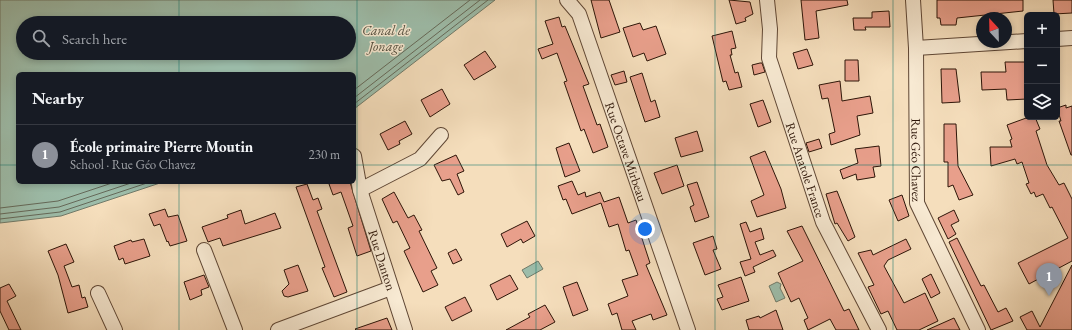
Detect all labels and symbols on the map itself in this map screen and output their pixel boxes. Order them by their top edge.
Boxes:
north arrow [976,12,1012,48]
water label: Canal de Jonage [362,21,410,55]
street label: Rue Octave Mirbeau [601,100,651,204]
street label: Rue Géo Chavez [907,118,925,202]
street label: Rue Anatole France [782,120,829,220]
your location [635,219,655,239]
street label: Rue Danton [364,227,400,293]
pin: 1 [1036,263,1062,296]

